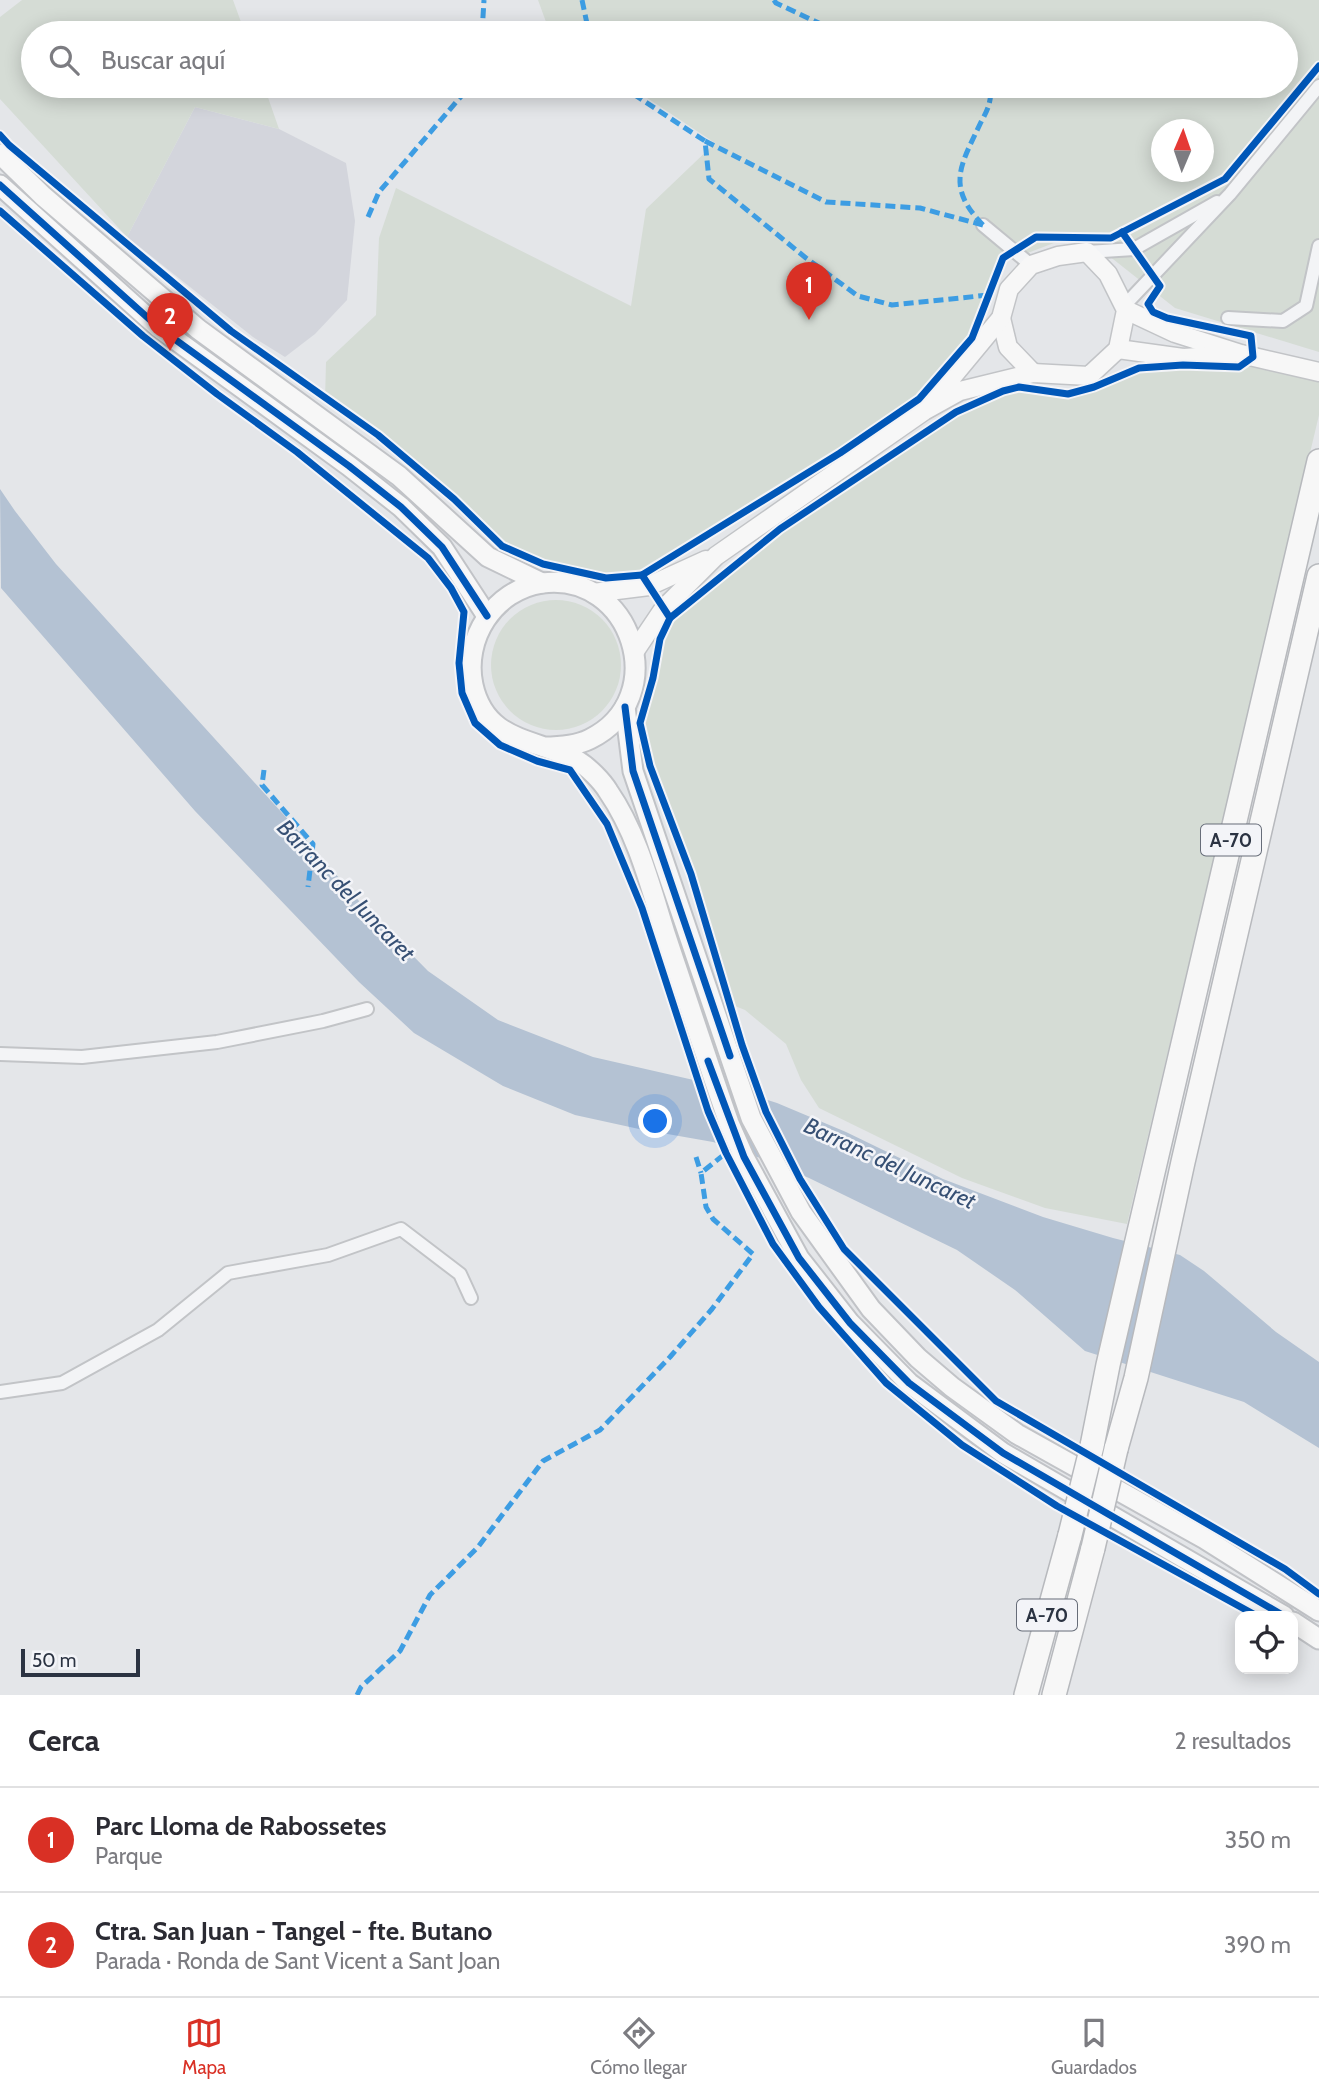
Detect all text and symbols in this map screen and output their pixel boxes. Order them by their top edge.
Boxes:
search box [21,21,1298,98]
icon: search [45,41,83,79]
text: Buscar aquí [101,44,225,76]
north arrow [1151,119,1214,182]
pin: 1 [786,262,832,320]
pin: 2 [147,293,193,351]
water label: Barranc del Juncaret [271,813,421,967]
road number: A-70 [1201,824,1261,856]
your location [638,1104,672,1138]
water label: Barranc del Juncaret [800,1111,981,1215]
road number: A-70 [1017,1600,1077,1630]
map controls [1235,1611,1298,1674]
button: locate [1235,1611,1298,1674]
scale bar [21,1646,140,1678]
text: 50 m [32,1649,76,1672]
text: Cerca [28,1722,100,1759]
text: 2 resultados [1174,1727,1291,1755]
text: Parc Lloma de Rabossetes [95,1810,387,1842]
text: 1 [47,1826,55,1854]
text: 350 m [1225,1826,1291,1854]
text: Parque [95,1842,162,1870]
text: Ctra. San Juan - Tangel - fte. Butano [95,1915,492,1947]
text: 2 [45,1931,57,1959]
text: 390 m [1224,1931,1291,1959]
text: Parada · Ronda de Sant Vicent a Sant Joan [95,1947,500,1975]
tab: Mapa [182,2014,226,2079]
tab: Cómo llegar [590,2014,687,2079]
tab: Guardados [1051,2014,1137,2079]

